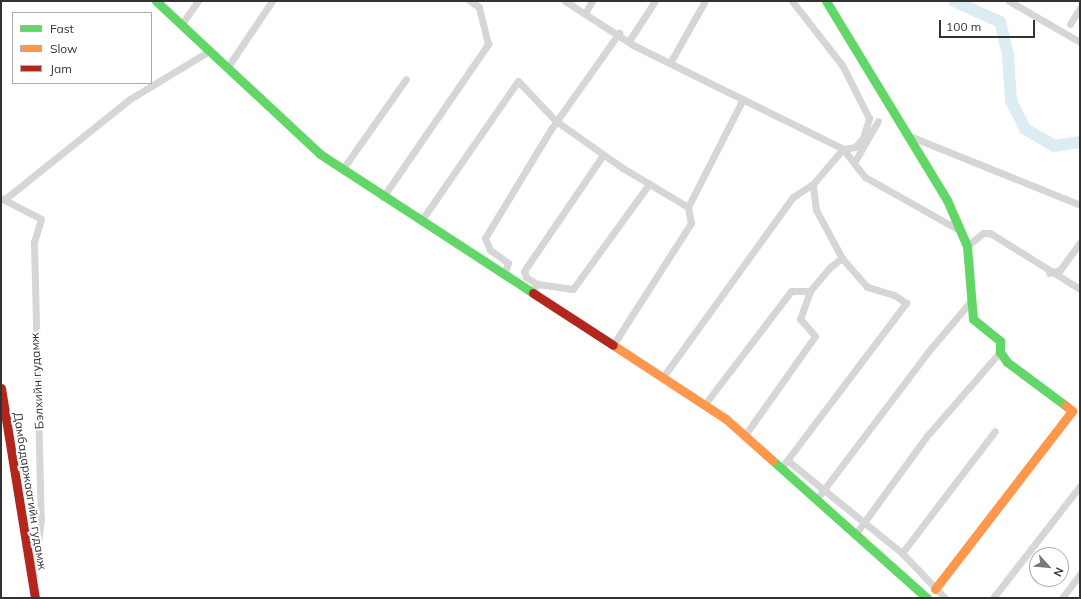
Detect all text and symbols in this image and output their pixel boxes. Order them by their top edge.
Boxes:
legend [12,12,152,84]
scale bar [941,12,1037,38]
text: 100 m [946,19,981,34]
text: Fast [50,21,74,36]
text: Slow [50,41,78,56]
text: Jam [50,61,72,76]
street label: Бэлхийн гудамж [27,332,47,430]
street label: Дамбадаржаагийн гудамж [10,411,50,571]
north arrow [1029,547,1069,587]
text: N [1051,565,1067,579]

